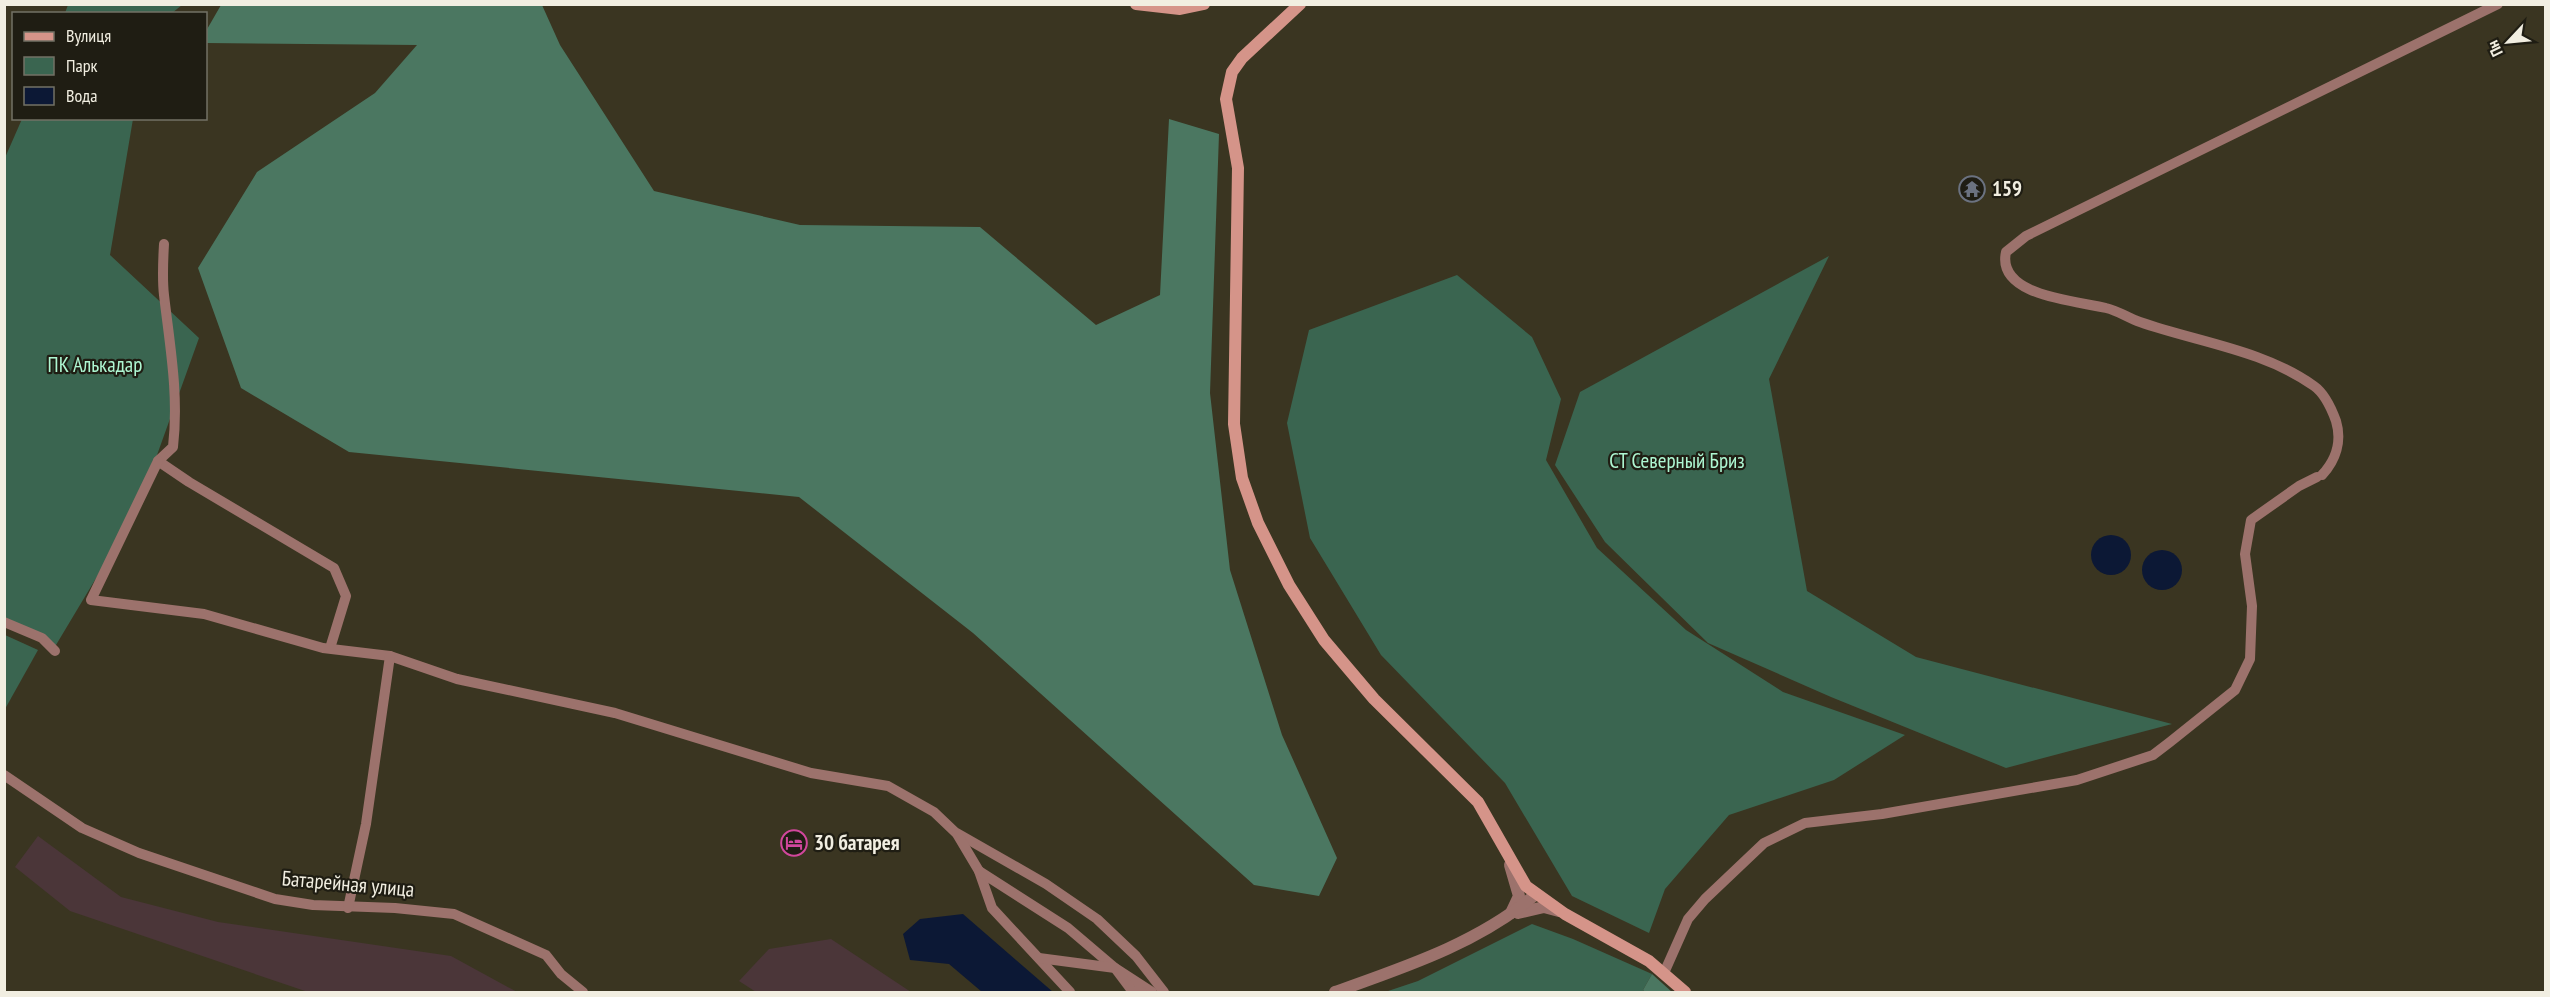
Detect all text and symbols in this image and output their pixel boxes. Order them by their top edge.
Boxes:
legend [12,12,207,120]
north arrow [2478,12,2538,72]
text: Вулиця [66,24,111,47]
text: Пн [2482,37,2507,60]
text: Парк [66,54,97,77]
text: Вода [66,84,97,107]
temple icon: 159 [1957,174,1987,204]
place label: 159 [1992,175,2022,202]
park label: ПК Алькадар [48,351,142,378]
park label: СТ Северный Бриз [1609,447,1745,474]
hotel icon: 30 батарея [779,828,809,858]
place label: 30 батарея [814,829,900,856]
street label: Батарейная улица [281,864,415,903]

